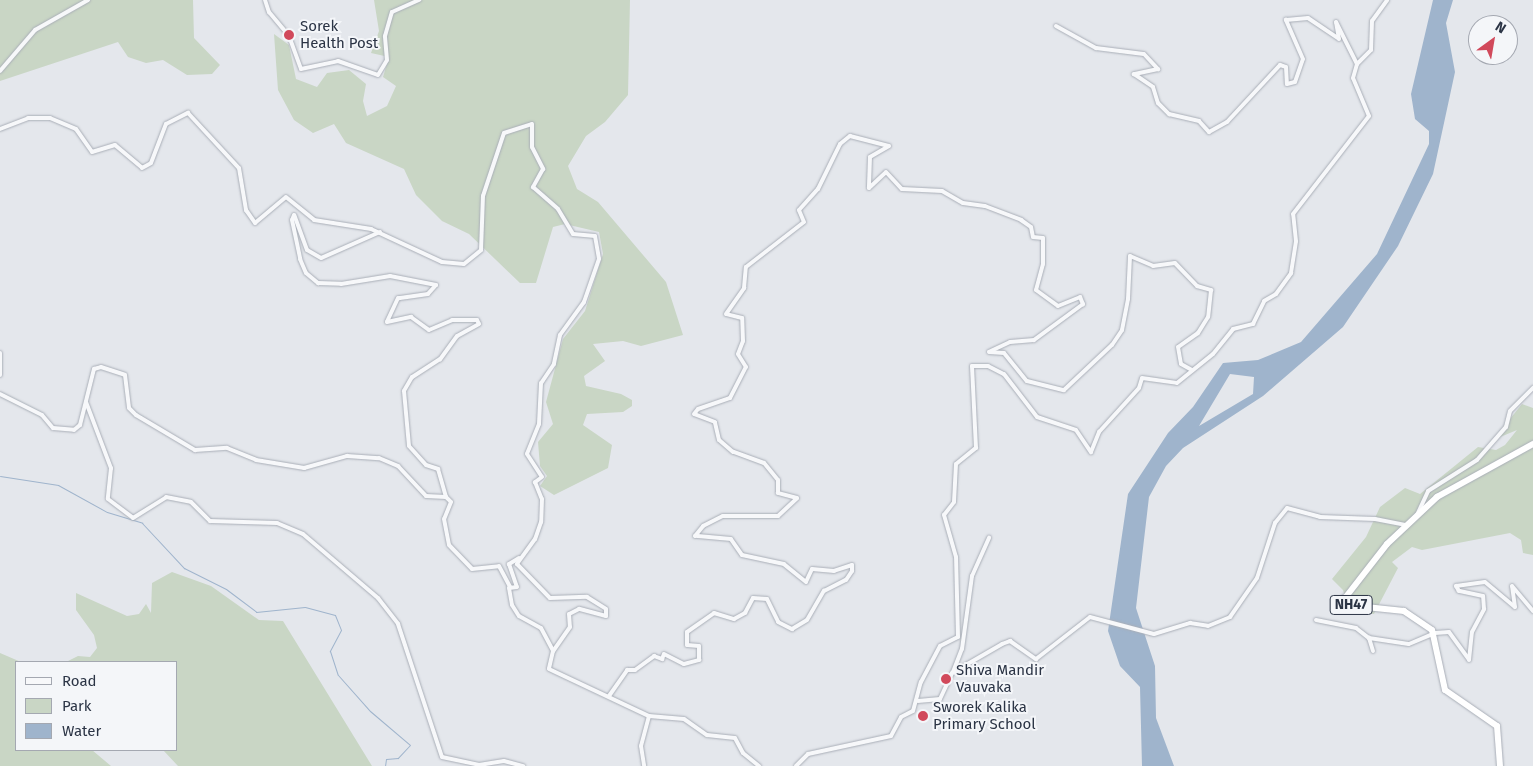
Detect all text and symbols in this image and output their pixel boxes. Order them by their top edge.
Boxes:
north arrow [1468,15,1518,65]
place label: Sorek Health Post [300,17,378,52]
text: N [1492,18,1509,37]
marker: Sorek Health Post [282,28,296,42]
road number: NH47 [1328,594,1374,616]
legend [15,661,178,751]
place label: Shiva Mandir Vauvaka [956,661,1044,696]
text: Road [62,672,97,690]
marker: Shiva Mandir Vauvaka [940,673,952,685]
text: Park [62,697,92,715]
place label: Sworek Kalika Primary School [933,698,1036,733]
marker: Sworek Kalika Primary School [917,710,929,722]
text: Water [62,722,101,740]

